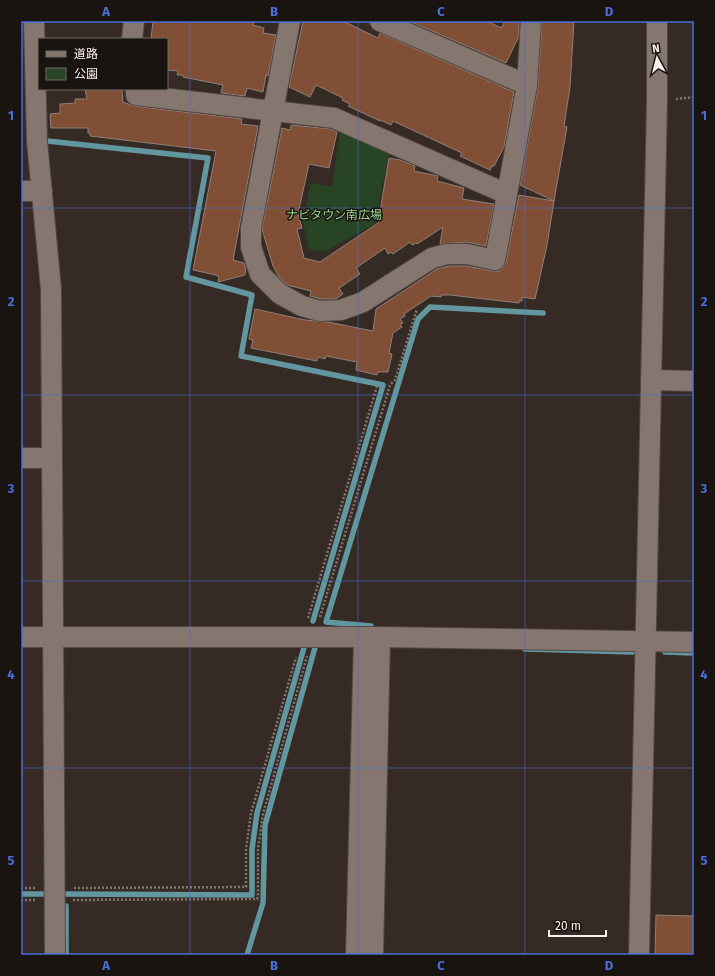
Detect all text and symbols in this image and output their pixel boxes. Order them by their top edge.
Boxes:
text: A [101,4,110,19]
text: B [270,4,278,19]
text: C [437,4,445,19]
text: D [605,4,614,19]
legend [38,38,168,90]
north arrow [637,38,677,78]
text: N [651,42,660,55]
text: 道路 [74,47,98,61]
text: 公園 [74,67,98,81]
text: 1 [8,108,14,123]
text: 1 [701,108,707,123]
park label: ナビタウン南広場 [286,208,382,222]
text: 2 [8,294,15,309]
text: 2 [701,294,708,309]
text: 3 [7,481,15,496]
text: 3 [700,481,708,496]
text: 4 [7,667,15,682]
text: 4 [700,667,708,682]
text: 5 [8,853,15,868]
text: 5 [701,853,708,868]
scale bar [549,912,606,938]
text: 20 m [555,919,581,933]
text: A [101,958,110,973]
text: B [270,958,278,973]
text: C [437,958,445,973]
text: D [605,958,614,973]

